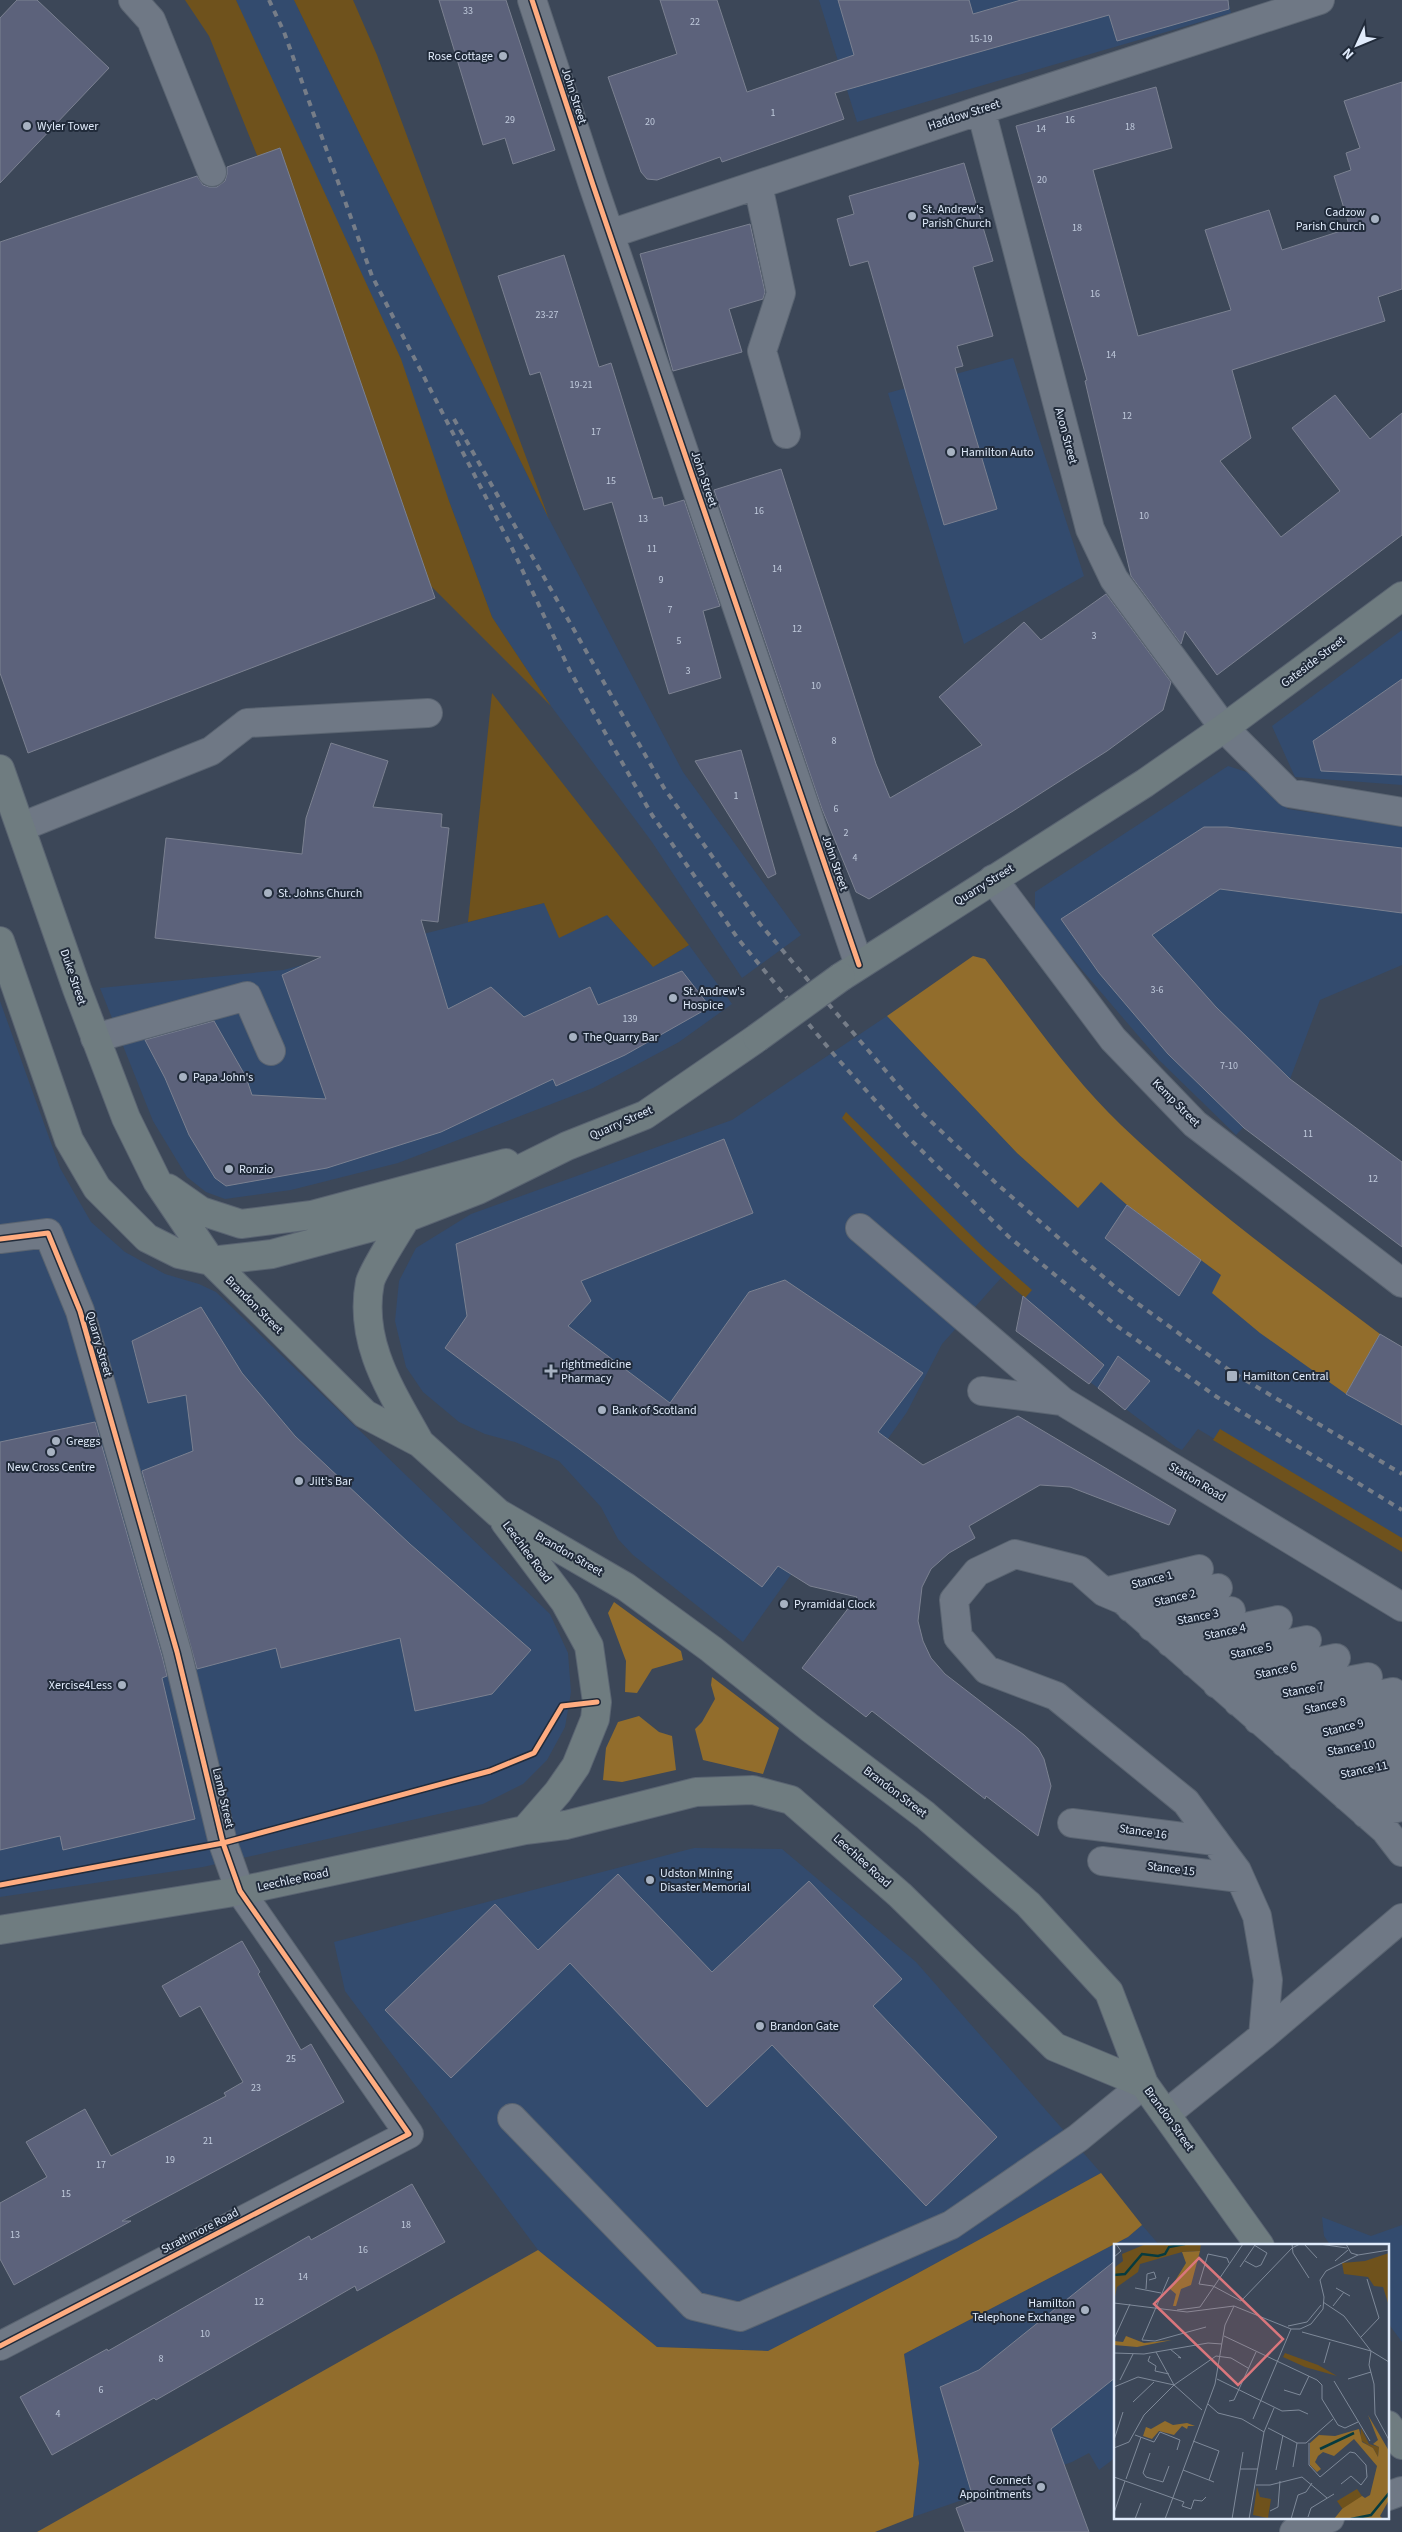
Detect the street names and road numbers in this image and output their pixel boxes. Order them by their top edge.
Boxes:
street label: John Street [557,66,591,126]
street label: Haddow Street [926,95,1002,135]
street label: Avon Street [1050,406,1082,466]
street label: John Street [687,449,721,509]
street label: Gateside Street [1277,632,1349,692]
street label: John Street [818,833,852,893]
street label: Quarry Street [951,860,1017,910]
street label: Duke Street [56,947,90,1007]
street label: Kemp Street [1148,1075,1204,1131]
street label: Quarry Street [587,1102,655,1144]
street label: Brandon Street [221,1272,287,1338]
street label: Quarry Street [82,1309,116,1379]
street label: Station Road [1165,1458,1229,1506]
street label: Leechlee Road [498,1518,556,1586]
street label: Brandon Street [532,1528,606,1580]
street label: Stance 1 [1130,1567,1174,1593]
street label: Stance 2 [1153,1585,1197,1611]
street label: Stance 3 [1176,1605,1220,1629]
street label: Stance 4 [1203,1619,1247,1645]
street label: Stance 5 [1229,1638,1273,1664]
street label: Stance 6 [1254,1658,1298,1684]
street label: Stance 7 [1281,1678,1325,1702]
street label: Stance 8 [1303,1693,1347,1719]
street label: Stance 9 [1321,1715,1365,1741]
street label: Stance 10 [1326,1735,1376,1761]
street label: Stance 11 [1339,1757,1389,1783]
street label: Brandon Street [860,1762,930,1822]
street label: Lamb Street [208,1766,238,1830]
street label: Stance 16 [1118,1820,1168,1844]
street label: Leechlee Road [829,1830,895,1892]
street label: Stance 15 [1146,1858,1196,1880]
street label: Leechlee Road [256,1864,330,1896]
street label: Brandon Street [1140,2083,1198,2155]
street label: Strathmore Road [158,2204,242,2258]

